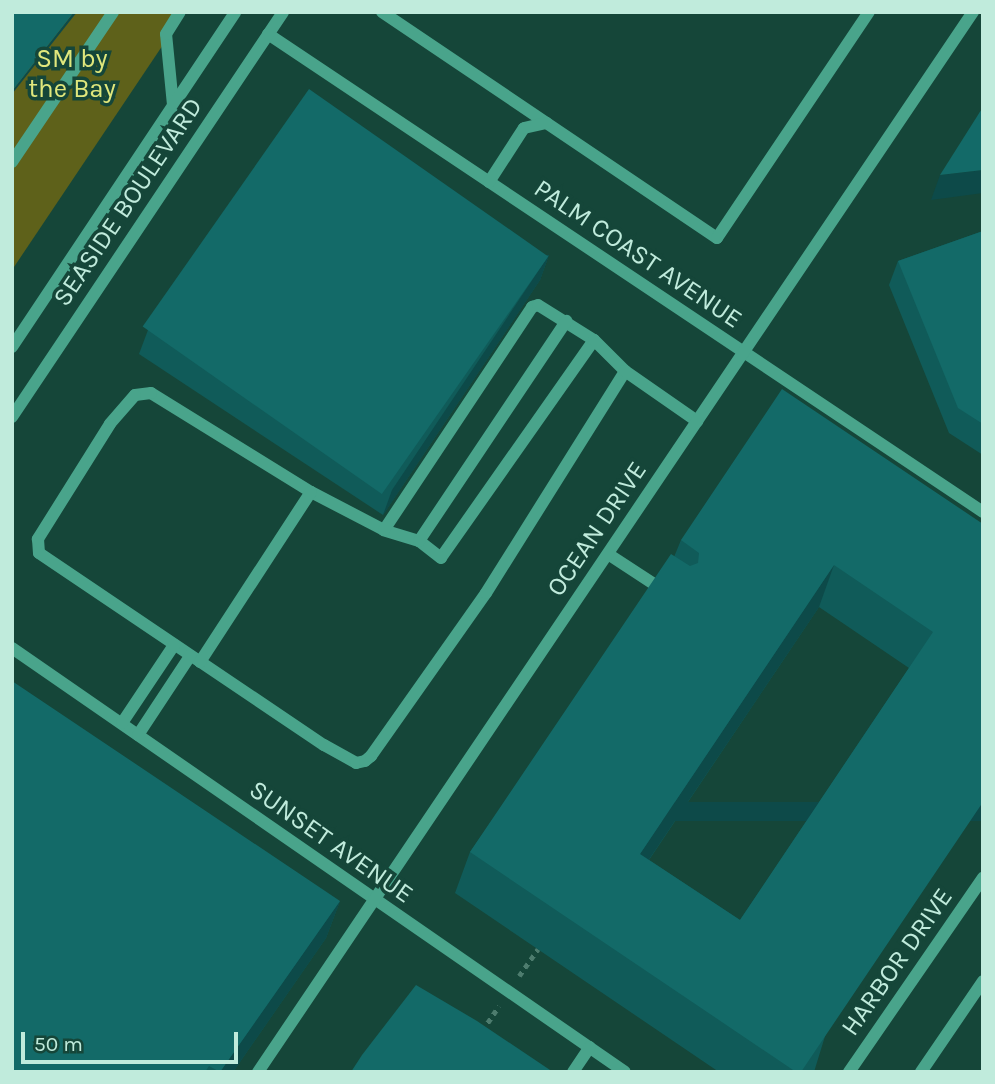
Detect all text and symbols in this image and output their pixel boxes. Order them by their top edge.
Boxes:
park label: SM by the Bay [28,43,116,104]
street label: SEASIDE BOULEVARD [47,92,209,312]
street label: PALM COAST AVENUE [528,173,748,335]
street label: OCEAN DRIVE [540,456,654,602]
street label: SUNSET AVENUE [243,774,419,910]
street label: HARBOR DRIVE [835,882,959,1042]
scale bar [24,1018,242,1062]
text: 50 m [34,1032,83,1056]

